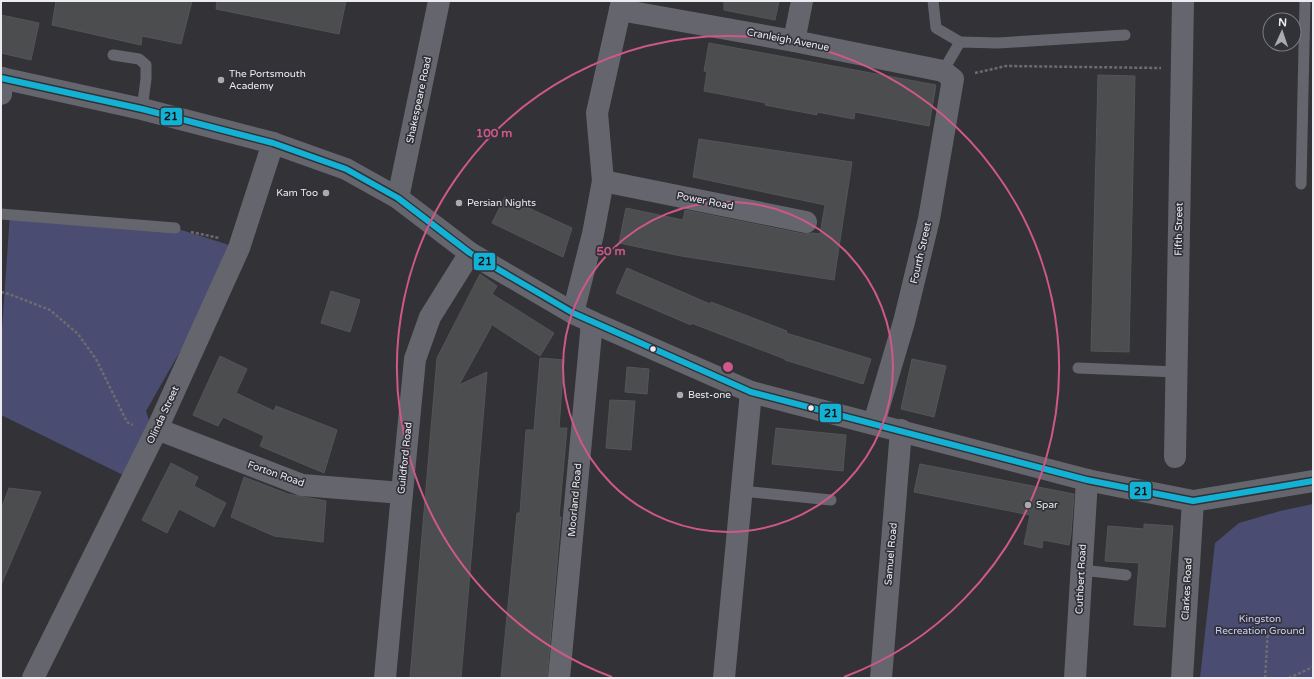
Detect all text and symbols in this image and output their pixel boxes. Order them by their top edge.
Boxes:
north arrow [1262,12,1302,52]
text: N [1278,16,1287,29]
street label: Cranleigh Avenue [746,26,831,54]
street label: Shakespeare Road [404,56,434,144]
place label: The Portsmouth Academy [229,68,306,92]
marker: The Portsmouth Academy [216,75,226,85]
line badge: 21 [160,107,183,126]
text: 21 [164,110,178,123]
text: 100 m [476,126,512,140]
place label: Kam Too [276,187,318,199]
marker: Kam Too [321,188,331,198]
street label: Power Road [676,190,734,212]
place label: Persian Nights [467,197,536,209]
marker: Persian Nights [454,198,464,208]
street label: Fifth Street [1173,202,1185,256]
street label: Fourth Street [908,221,934,285]
text: 50 m [596,244,626,258]
line badge: 21 [473,252,496,271]
text: 21 [478,255,492,268]
unlabelled marker [648,344,658,354]
centre of rings [721,360,735,374]
street label: Olinda Street [144,384,182,446]
place label: Best-one [688,389,731,401]
marker: Best-one [675,390,685,400]
unlabelled marker [806,403,816,413]
line badge: 21 [819,403,842,423]
text: 21 [824,407,838,420]
street label: Guildford Road [395,421,415,495]
street label: Forton Road [246,459,306,489]
street label: Moorland Road [566,463,584,537]
line badge: 21 [1129,481,1152,500]
text: 21 [1134,485,1148,498]
place label: Spar [1036,499,1058,511]
marker: Spar [1023,500,1033,510]
street label: Samuel Road [882,522,900,586]
street label: Cuthbert Road [1073,544,1089,614]
street label: Clarkes Road [1179,558,1195,620]
park label: Kingston Recreation Ground [1215,613,1305,637]

